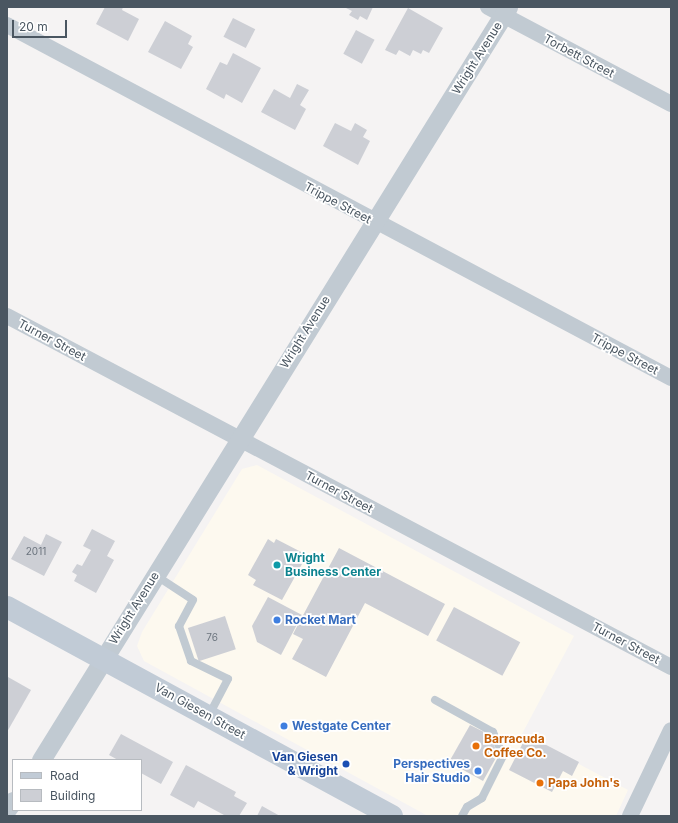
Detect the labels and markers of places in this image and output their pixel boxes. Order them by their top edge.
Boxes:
place label: Wright Business Center [285,551,381,579]
marker: Wright Business Center [272,560,282,570]
place label: Rocket Mart [285,613,356,627]
marker: Rocket Mart [272,615,282,625]
place label: Westgate Center [292,719,391,733]
marker: Westgate Center [279,721,289,731]
place label: Barracuda Coffee Co. [484,732,546,760]
marker: Barracuda Coffee Co. [471,741,481,751]
place label: Van Giesen & Wright [272,750,338,778]
place label: Perspectives Hair Studio [393,757,470,785]
marker: Van Giesen & Wright [341,759,351,769]
marker: Perspectives Hair Studio [473,766,483,776]
place label: Papa John's [548,776,620,790]
marker: Papa John's [535,778,545,788]

